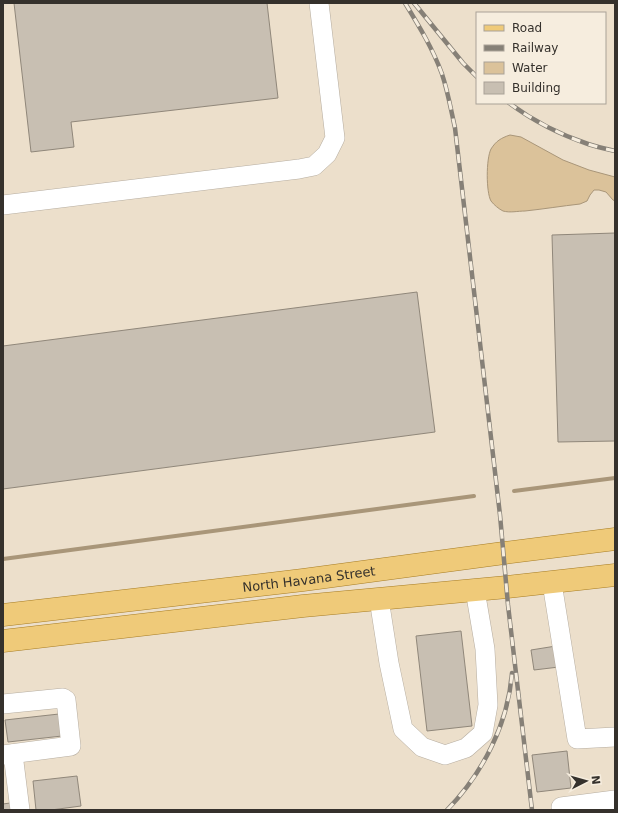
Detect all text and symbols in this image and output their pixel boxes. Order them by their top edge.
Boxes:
legend [476,12,606,104]
text: Road [512,21,542,35]
text: Railway [512,41,558,55]
text: Water [512,61,548,75]
text: Building [512,81,561,95]
street label: North Havana Street [242,563,376,595]
north arrow [566,761,606,801]
text: N [589,775,602,785]

